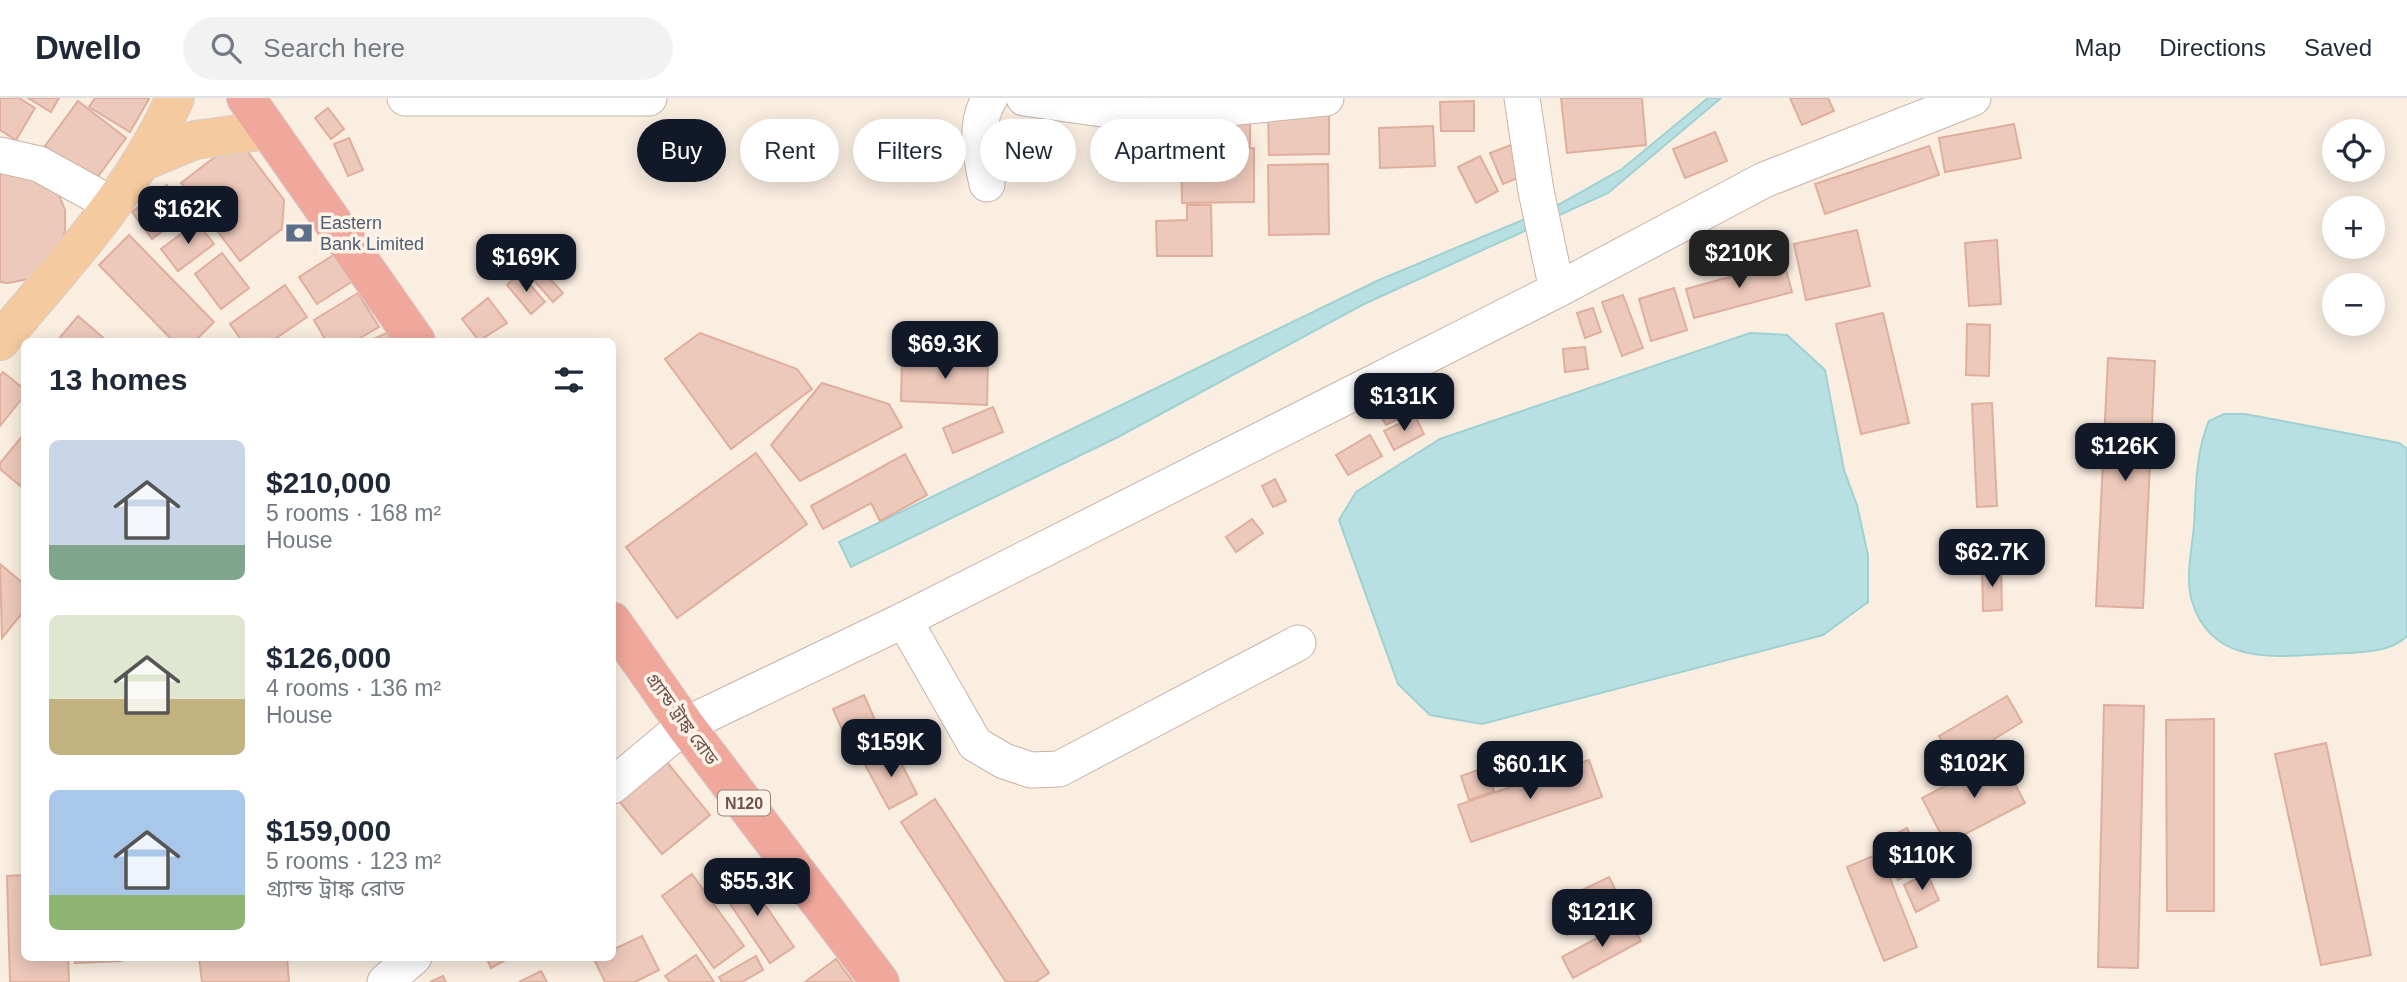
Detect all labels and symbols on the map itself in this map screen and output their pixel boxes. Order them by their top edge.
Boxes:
pin: $162K [139,186,237,246]
place label: Eastern Bank Limited [320,213,424,254]
bank icon: Eastern Bank Limited [284,218,314,248]
pin: $210K [1690,230,1788,290]
pin: $169K [477,234,575,294]
pin: $69.3K [888,322,1002,381]
pin: $131K [1355,374,1453,433]
pin: $126K [2076,424,2174,483]
pin: $62.7K [1935,530,2049,589]
street label: গ্র্যান্ড ট্রাঙ্ক রোড [642,669,722,769]
pin: $159K [842,720,940,779]
pin: $102K [1925,740,2023,800]
pin: $60.1K [1473,742,1587,801]
road number: N120 [718,790,770,816]
pin: $110K [1873,832,1971,892]
pin: $55.3K [700,858,814,918]
pin: $121K [1553,890,1651,949]

